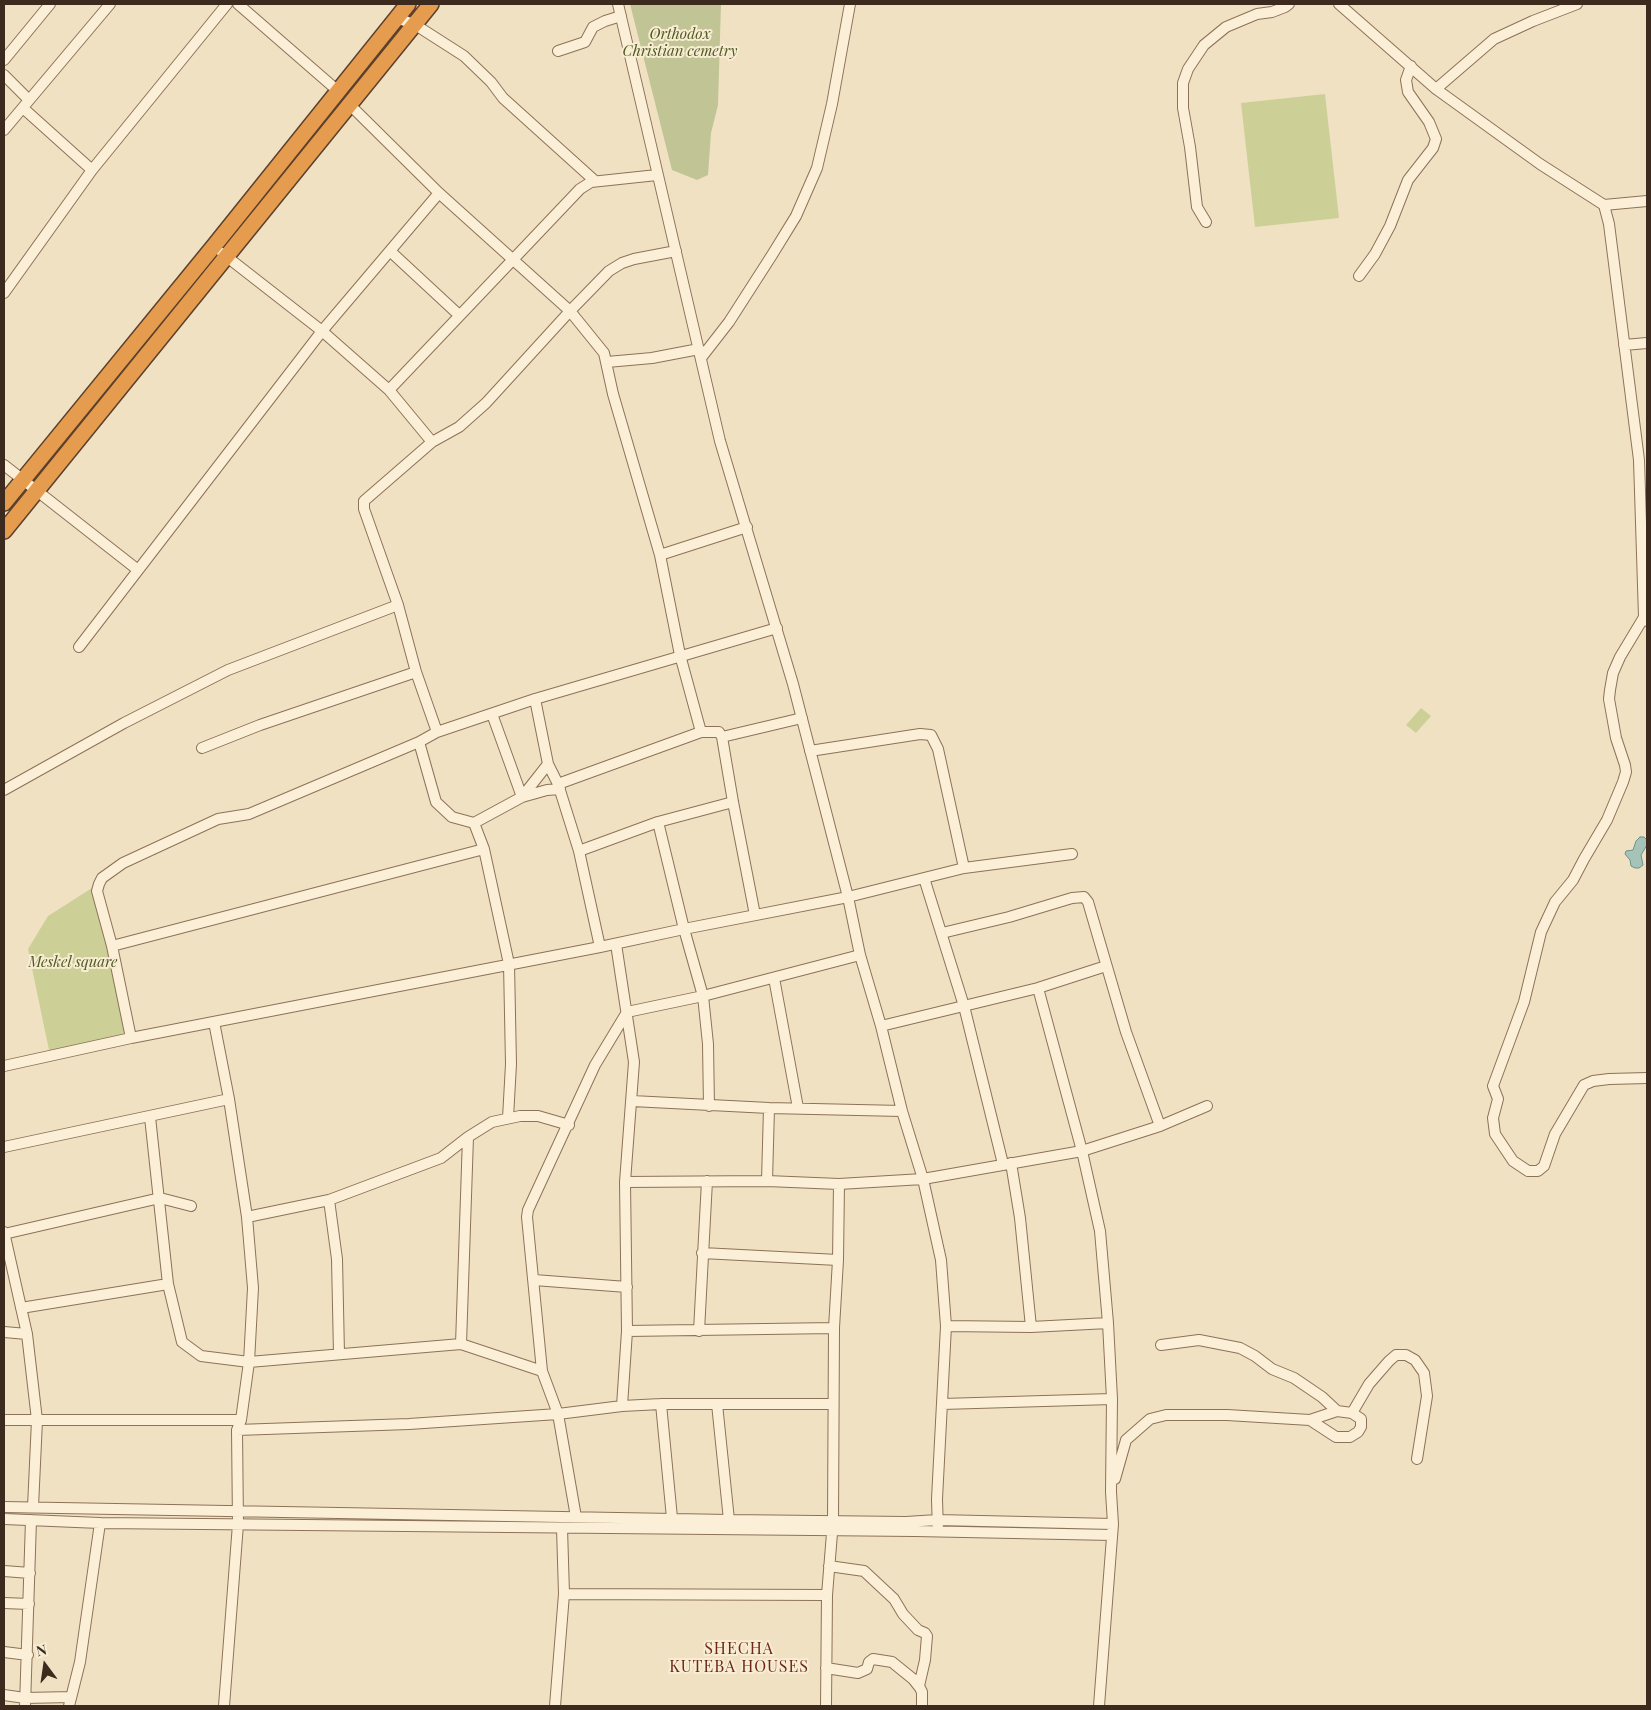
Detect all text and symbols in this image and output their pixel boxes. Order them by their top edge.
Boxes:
park label: Orthodox Christian cemetry [623,25,737,60]
park label: Meskel square [28,953,118,971]
district label: SHECHA KUTEBA HOUSES [668,1639,810,1677]
north arrow [20,1640,70,1690]
text: N [34,1640,48,1660]

